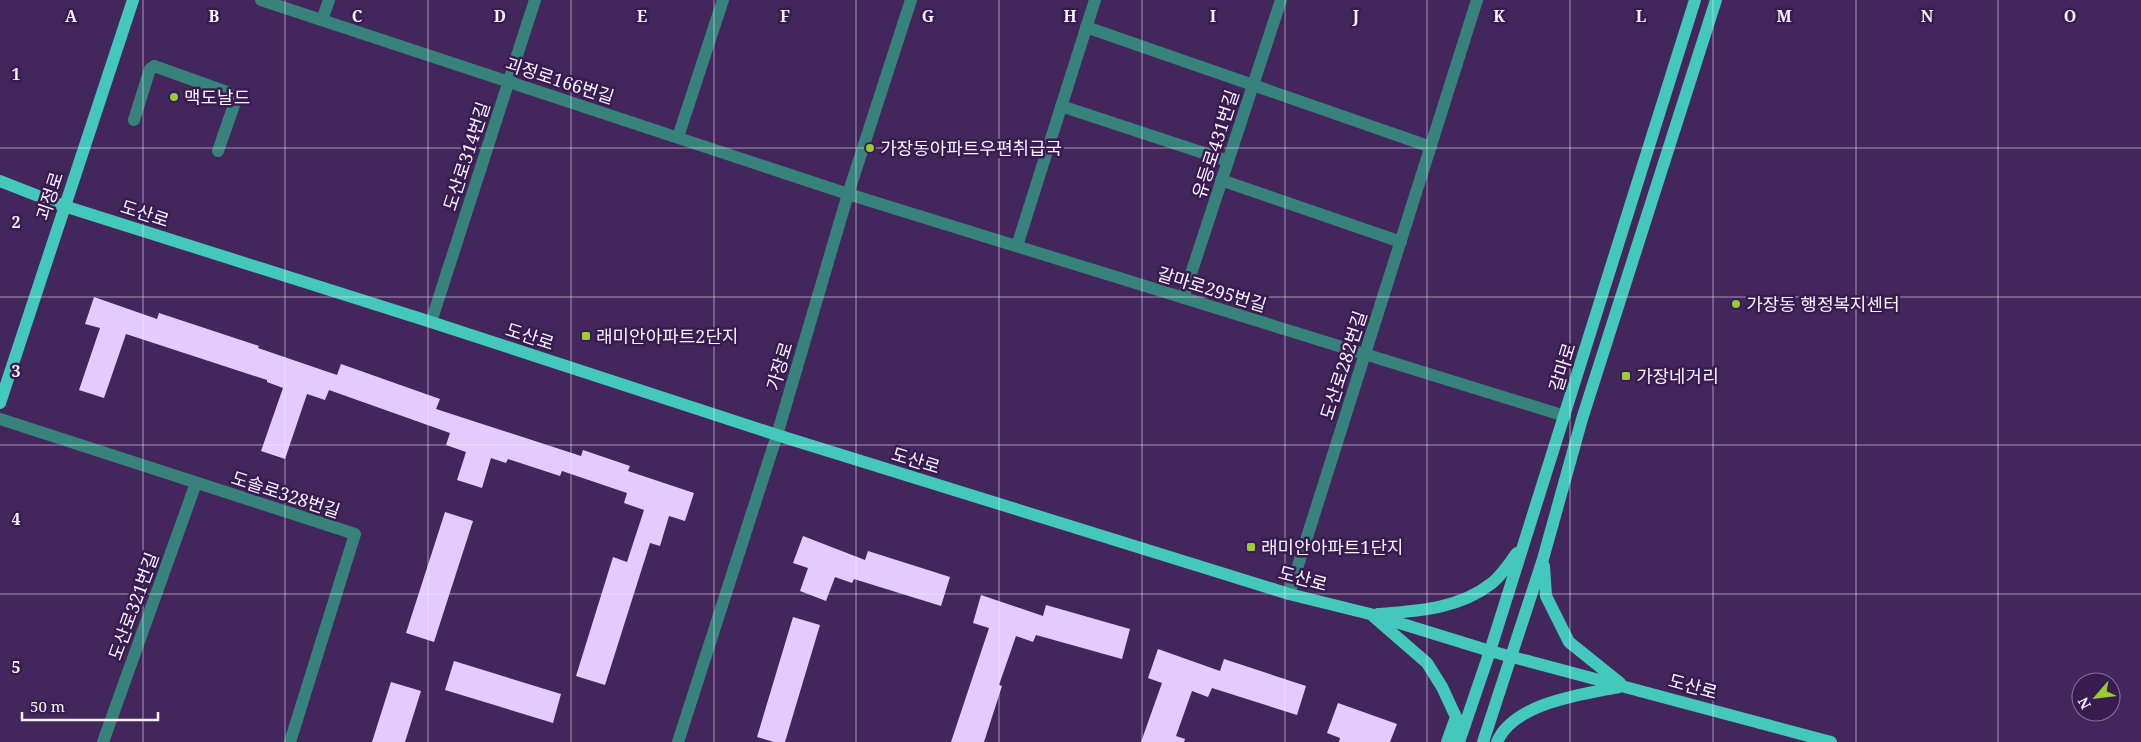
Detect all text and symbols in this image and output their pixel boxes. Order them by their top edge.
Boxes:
text: A [65,5,78,27]
text: B [209,5,220,27]
text: C [352,5,363,27]
text: D [494,5,506,27]
text: E [637,5,647,27]
text: F [780,5,790,27]
text: G [922,5,934,27]
text: H [1063,5,1077,27]
text: I [1210,5,1216,27]
text: J [1352,5,1360,27]
text: K [1493,5,1505,27]
text: L [1636,5,1646,27]
text: M [1776,5,1792,27]
text: N [1921,5,1934,27]
text: O [2064,5,2076,27]
street label: 괴정로166번길 [503,51,617,109]
text: 1 [11,63,21,85]
place label: 맥도날드 [184,85,250,109]
street label: 유등로431번길 [1186,87,1244,201]
marker: 맥도날드 [168,91,180,103]
street label: 도산로314번길 [437,99,495,213]
place label: 가장동아파트우편취급국 [880,136,1062,160]
marker: 가장동아파트우편취급국 [864,142,876,154]
street label: 괴정로 [30,169,68,223]
street label: 도산로 [118,194,172,232]
text: 2 [11,211,21,233]
street label: 갈마로295번길 [1154,261,1270,317]
place label: 가장동 행정복지센터 [1746,292,1900,316]
marker: 가장동 행정복지센터 [1730,298,1742,310]
street label: 도산로282번길 [1314,308,1372,422]
street label: 도산로 [503,317,557,355]
place label: 래미안아파트2단지 [596,324,739,348]
marker: 래미안아파트2단지 [580,330,592,342]
street label: 가장로 [760,339,798,393]
street label: 갈마로 [1543,340,1581,394]
text: 3 [11,360,21,382]
place label: 가장네거리 [1636,364,1719,388]
marker: 가장네거리 [1620,370,1632,382]
street label: 도산로 [889,441,943,479]
street label: 도솔로328번길 [229,465,343,523]
text: 4 [11,508,21,530]
place label: 래미안아파트1단지 [1261,535,1404,559]
marker: 래미안아파트1단지 [1245,541,1257,553]
street label: 도산로321번길 [102,549,164,663]
street label: 도산로 [1276,560,1330,596]
text: 5 [11,656,21,678]
street label: 도산로 [1666,668,1720,704]
north arrow [2071,672,2121,722]
scale bar [22,690,159,722]
text: N [2073,694,2095,713]
text: 50 m [30,696,65,716]

